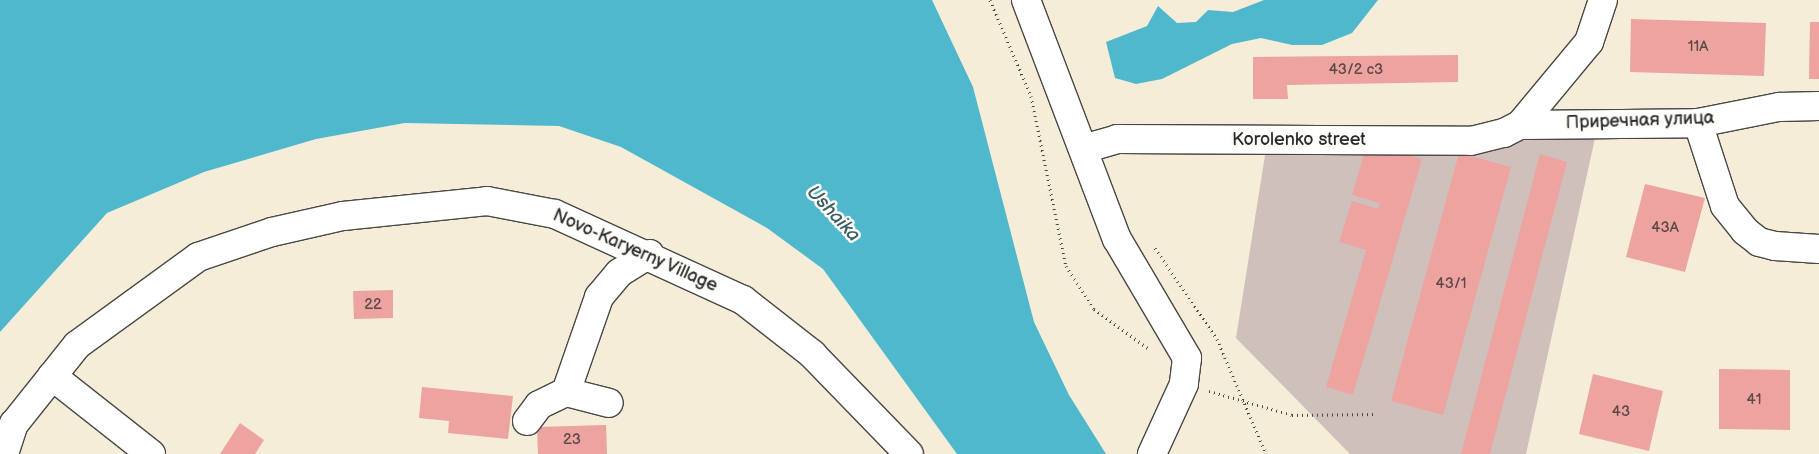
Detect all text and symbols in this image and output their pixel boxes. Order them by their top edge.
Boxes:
house number: 11А [1688,38,1708,56]
house number: 43/2 с3 [1329,61,1383,79]
street label: Приречная улица [1565,108,1715,134]
street label: Korolenko street [1232,129,1366,151]
water label: Ushaika [801,181,865,247]
street label: Novo-Karyerny Village [548,205,722,297]
house number: 43А [1651,219,1679,237]
house number: 43/1 [1436,275,1466,293]
house number: 22 [364,296,382,314]
house number: 41 [1747,391,1761,409]
house number: 43 [1612,403,1630,421]
house number: 23 [563,431,581,449]

